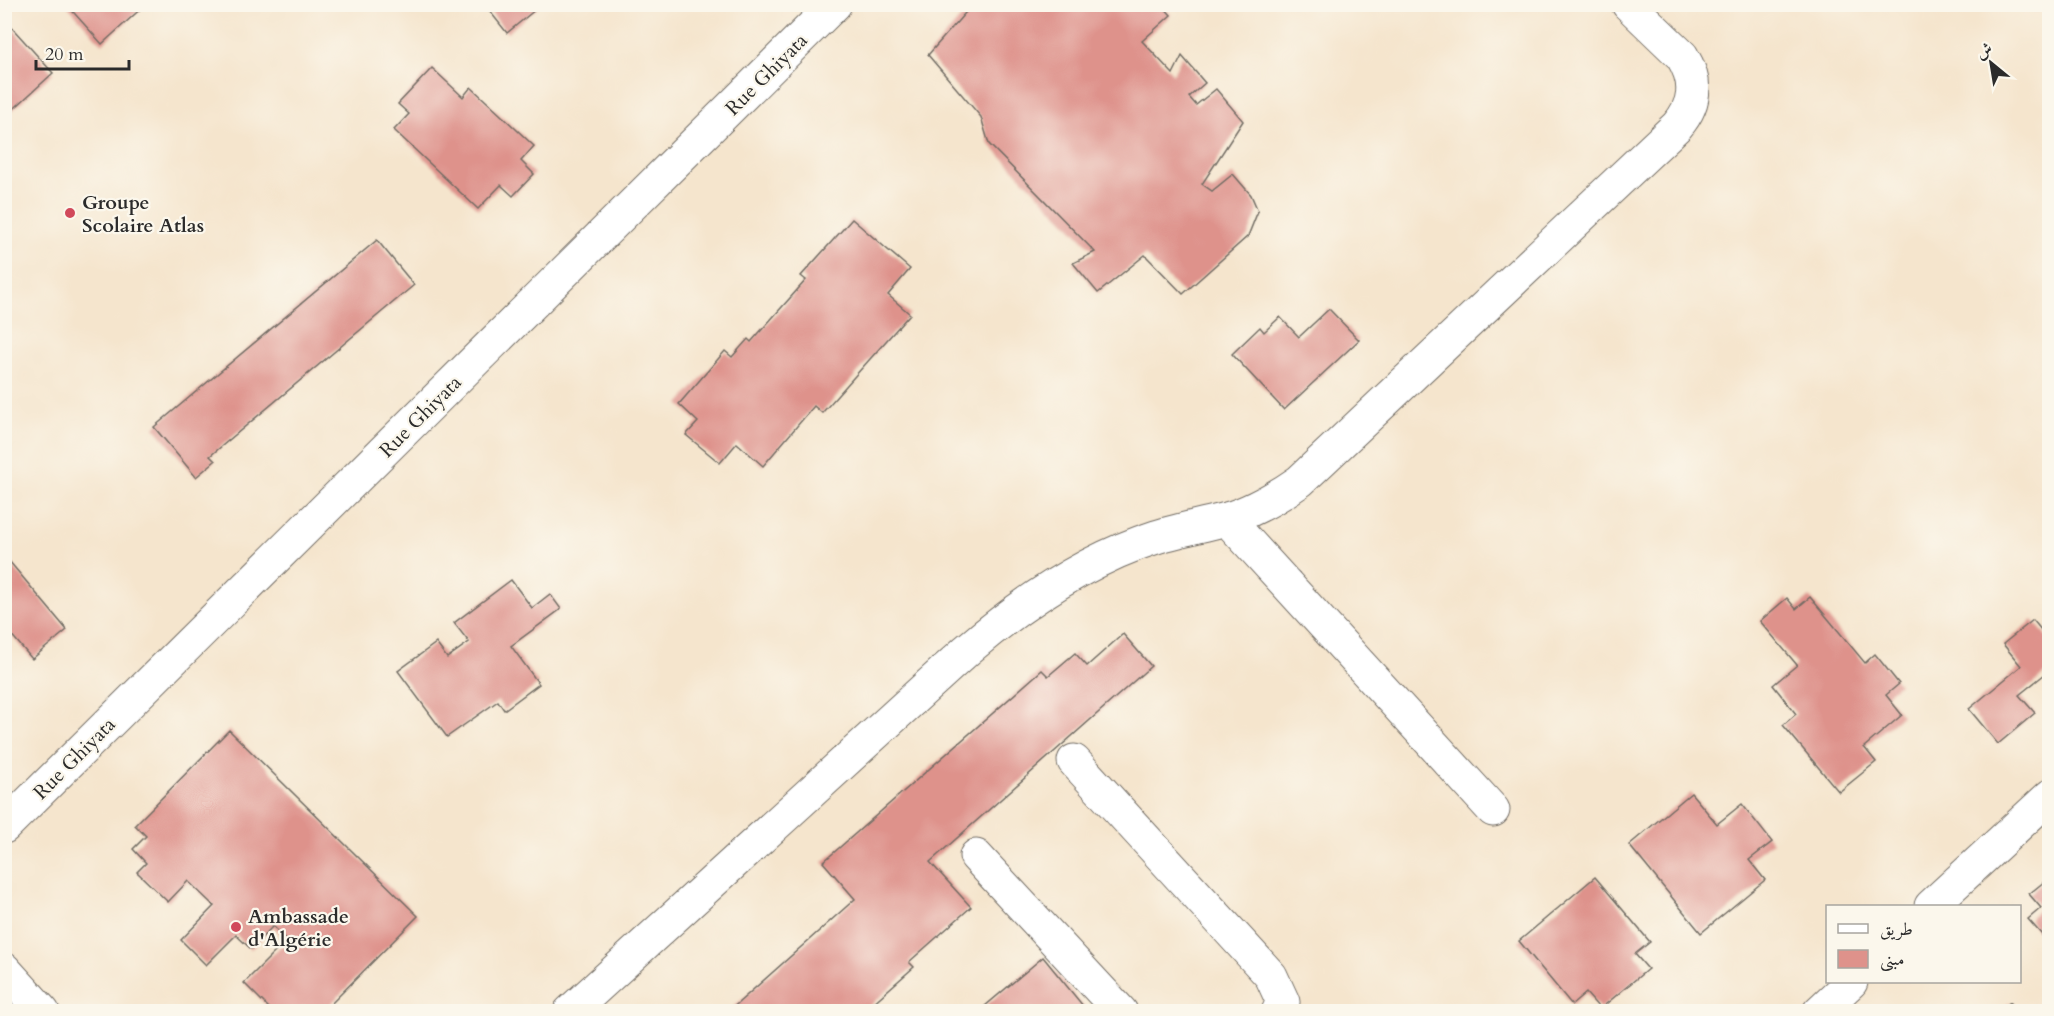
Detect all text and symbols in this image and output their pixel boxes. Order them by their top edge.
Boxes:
street label: Rue Ghiyata [719,27,814,121]
scale bar [36,33,129,71]
north arrow [1961,33,2021,93]
text: ش [1972,37,1996,64]
text: 20 m [45,42,84,67]
place label: Groupe Scolaire Atlas [82,189,204,239]
marker: Groupe Scolaire Atlas [63,206,77,220]
street label: Rue Ghiyata [373,369,468,463]
street label: Rue Ghiyata [27,711,122,805]
place label: Ambassade d'Algérie [248,903,349,953]
legend [1826,905,2021,983]
text: طريق [1880,917,1913,942]
marker: Ambassade d'Algérie [229,920,243,934]
text: مبنى [1880,947,1905,972]

